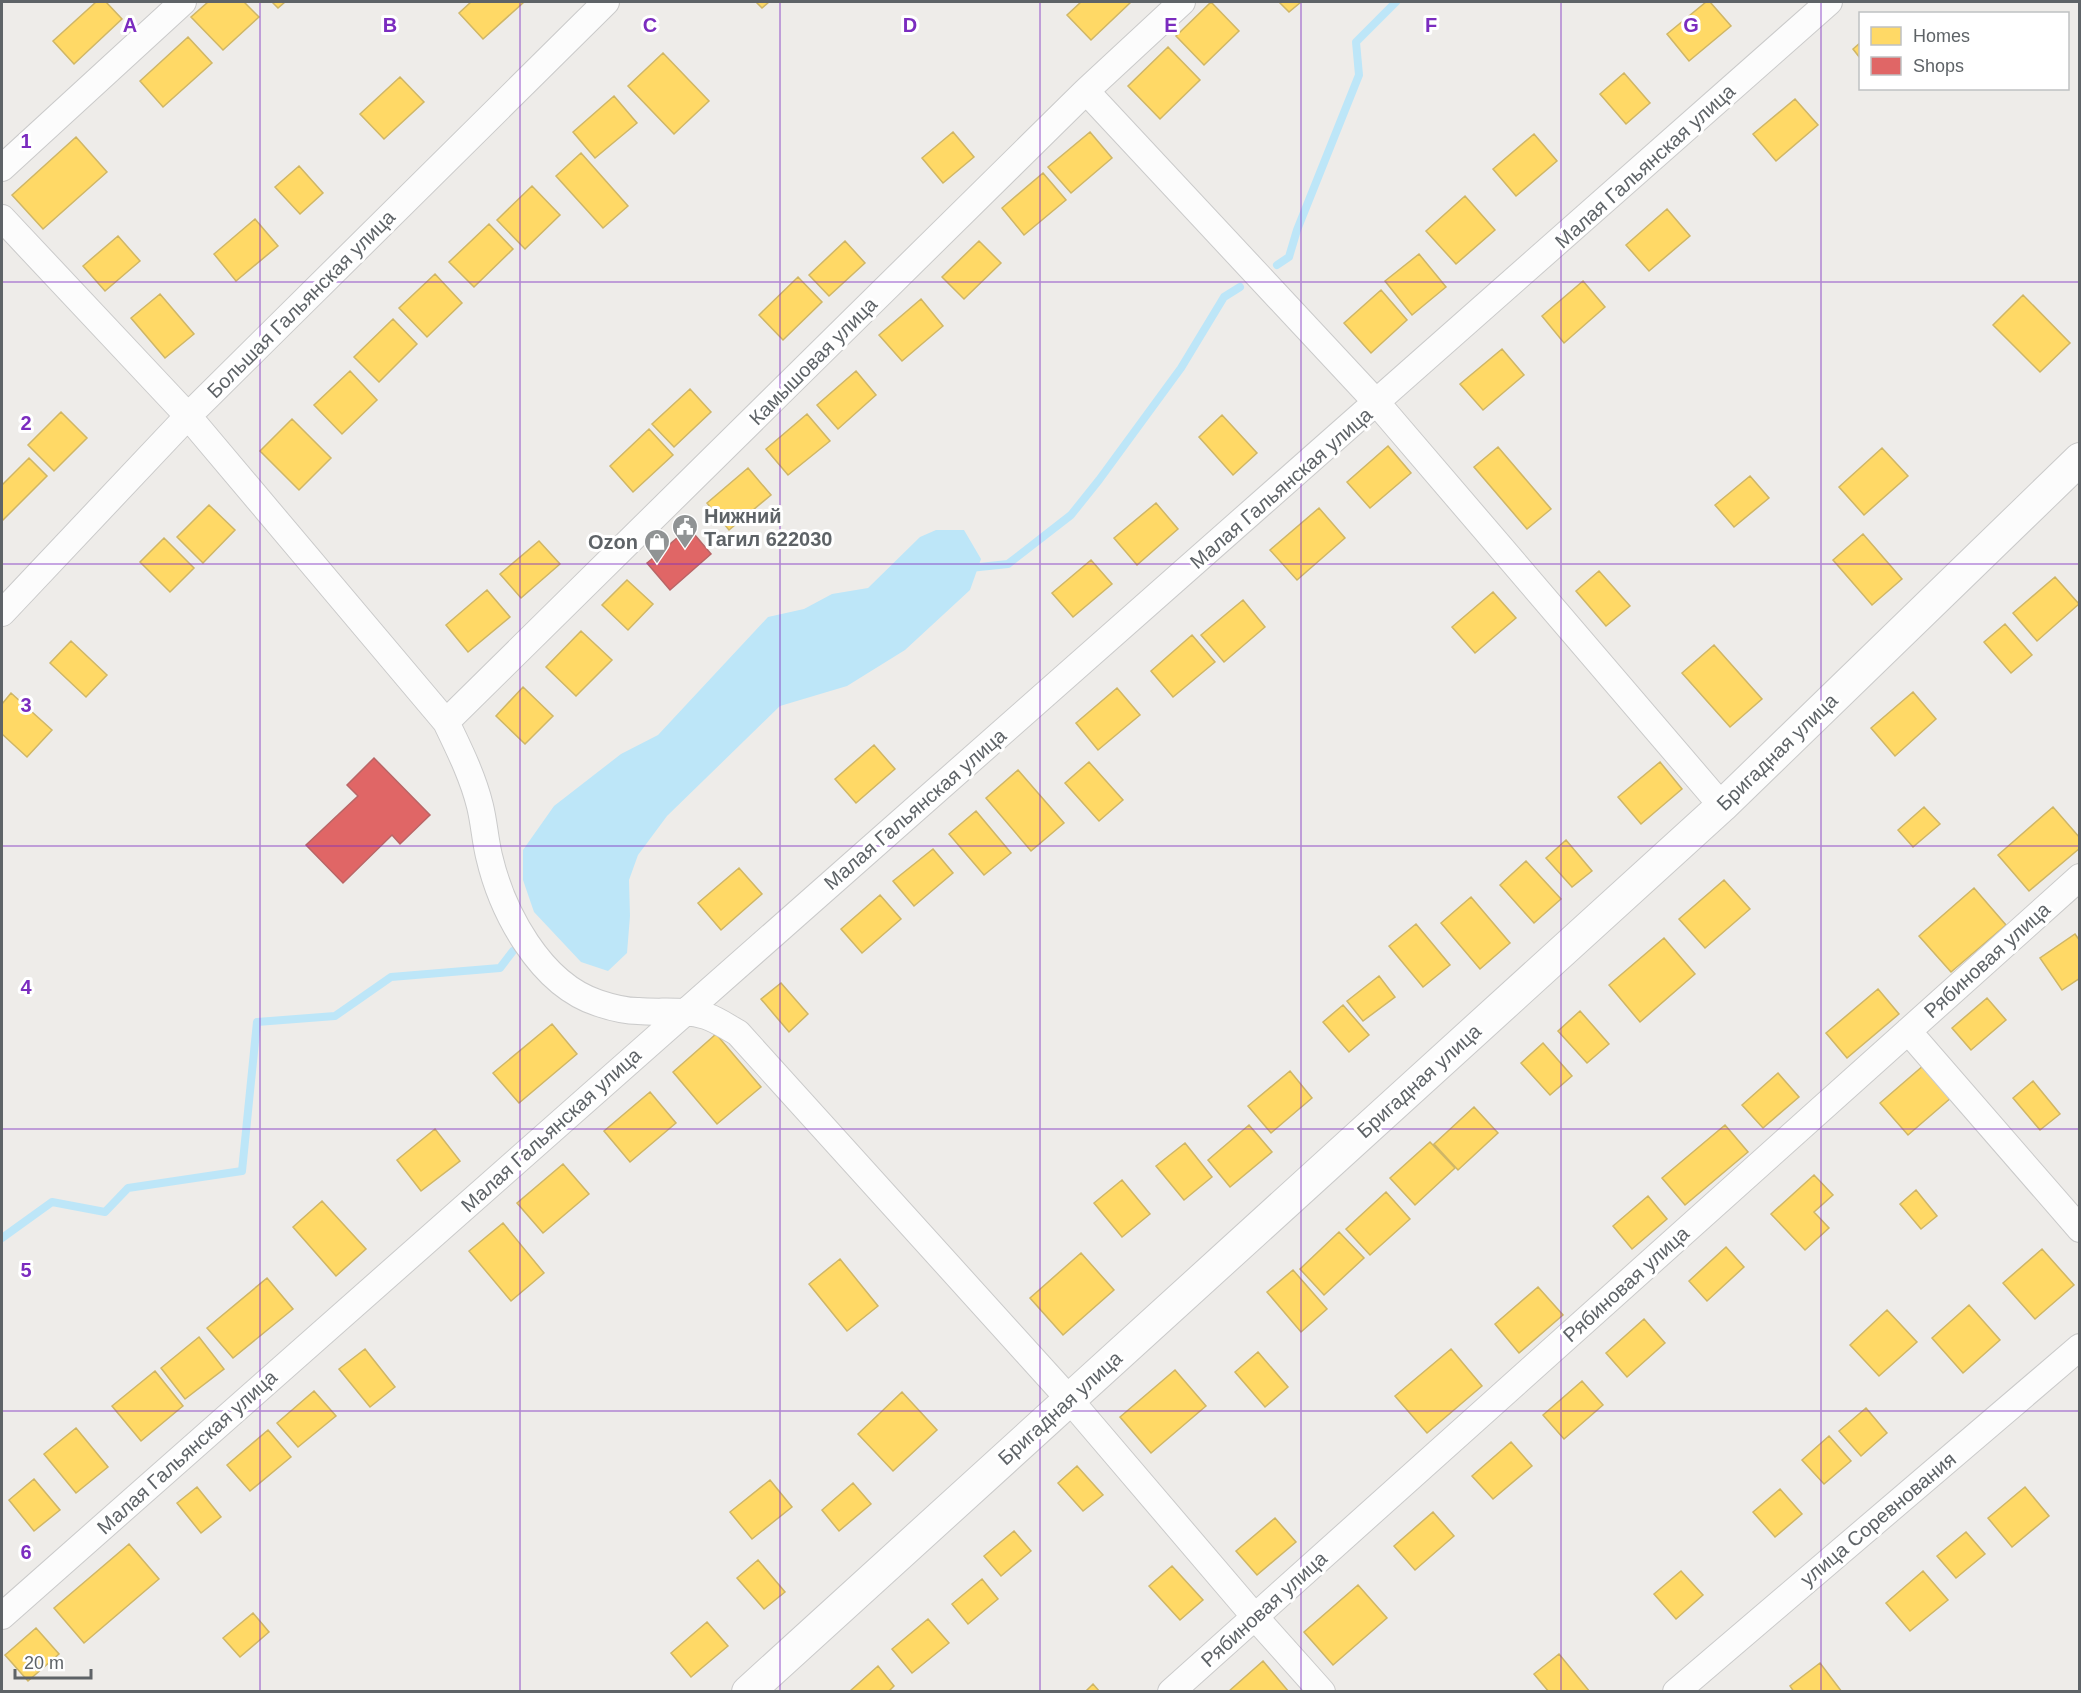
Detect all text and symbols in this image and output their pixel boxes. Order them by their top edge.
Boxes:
legend [1859,12,2069,90]
text: A [123,14,137,36]
text: B [383,14,397,36]
text: C [643,14,657,36]
text: D [903,14,917,36]
text: E [1164,14,1178,36]
text: F [1425,14,1437,36]
text: G [1683,14,1699,36]
text: Homes [1913,26,1970,46]
text: Shops [1913,56,1964,76]
street label: Малая Гальянская улица [1551,79,1740,252]
text: 1 [20,130,32,152]
street label: Большая Гальянская улица [203,205,400,402]
street label: Камышовая улица [745,292,882,429]
street label: Малая Гальянская улица [1186,402,1377,573]
text: 2 [20,412,32,434]
place label: Нижний Тагил 622030 [704,505,832,550]
public building icon: Нижний Тагил 622030 [670,512,700,550]
shop icon: Ozon [642,527,672,565]
place label: Ozon [588,531,638,553]
street label: Бригадная улица [1712,688,1842,815]
text: 3 [20,694,32,716]
street label: Малая Гальянская улица [820,723,1011,894]
street label: Рябиновая улица [1920,897,2055,1022]
text: 4 [20,976,32,998]
street label: Бригадная улица [1353,1019,1486,1142]
street label: Малая Гальянская улица [457,1043,646,1216]
street label: Рябиновая улица [1559,1221,1694,1346]
text: 5 [20,1259,32,1281]
street label: Бригадная улица [994,1346,1127,1469]
street label: Малая Гальянская улица [93,1365,282,1538]
street label: улица Соревнования [1796,1448,1960,1590]
text: 6 [20,1541,32,1563]
street label: Рябиновая улица [1197,1546,1332,1671]
scale bar [15,1642,92,1680]
text: 20 m [24,1653,64,1673]

